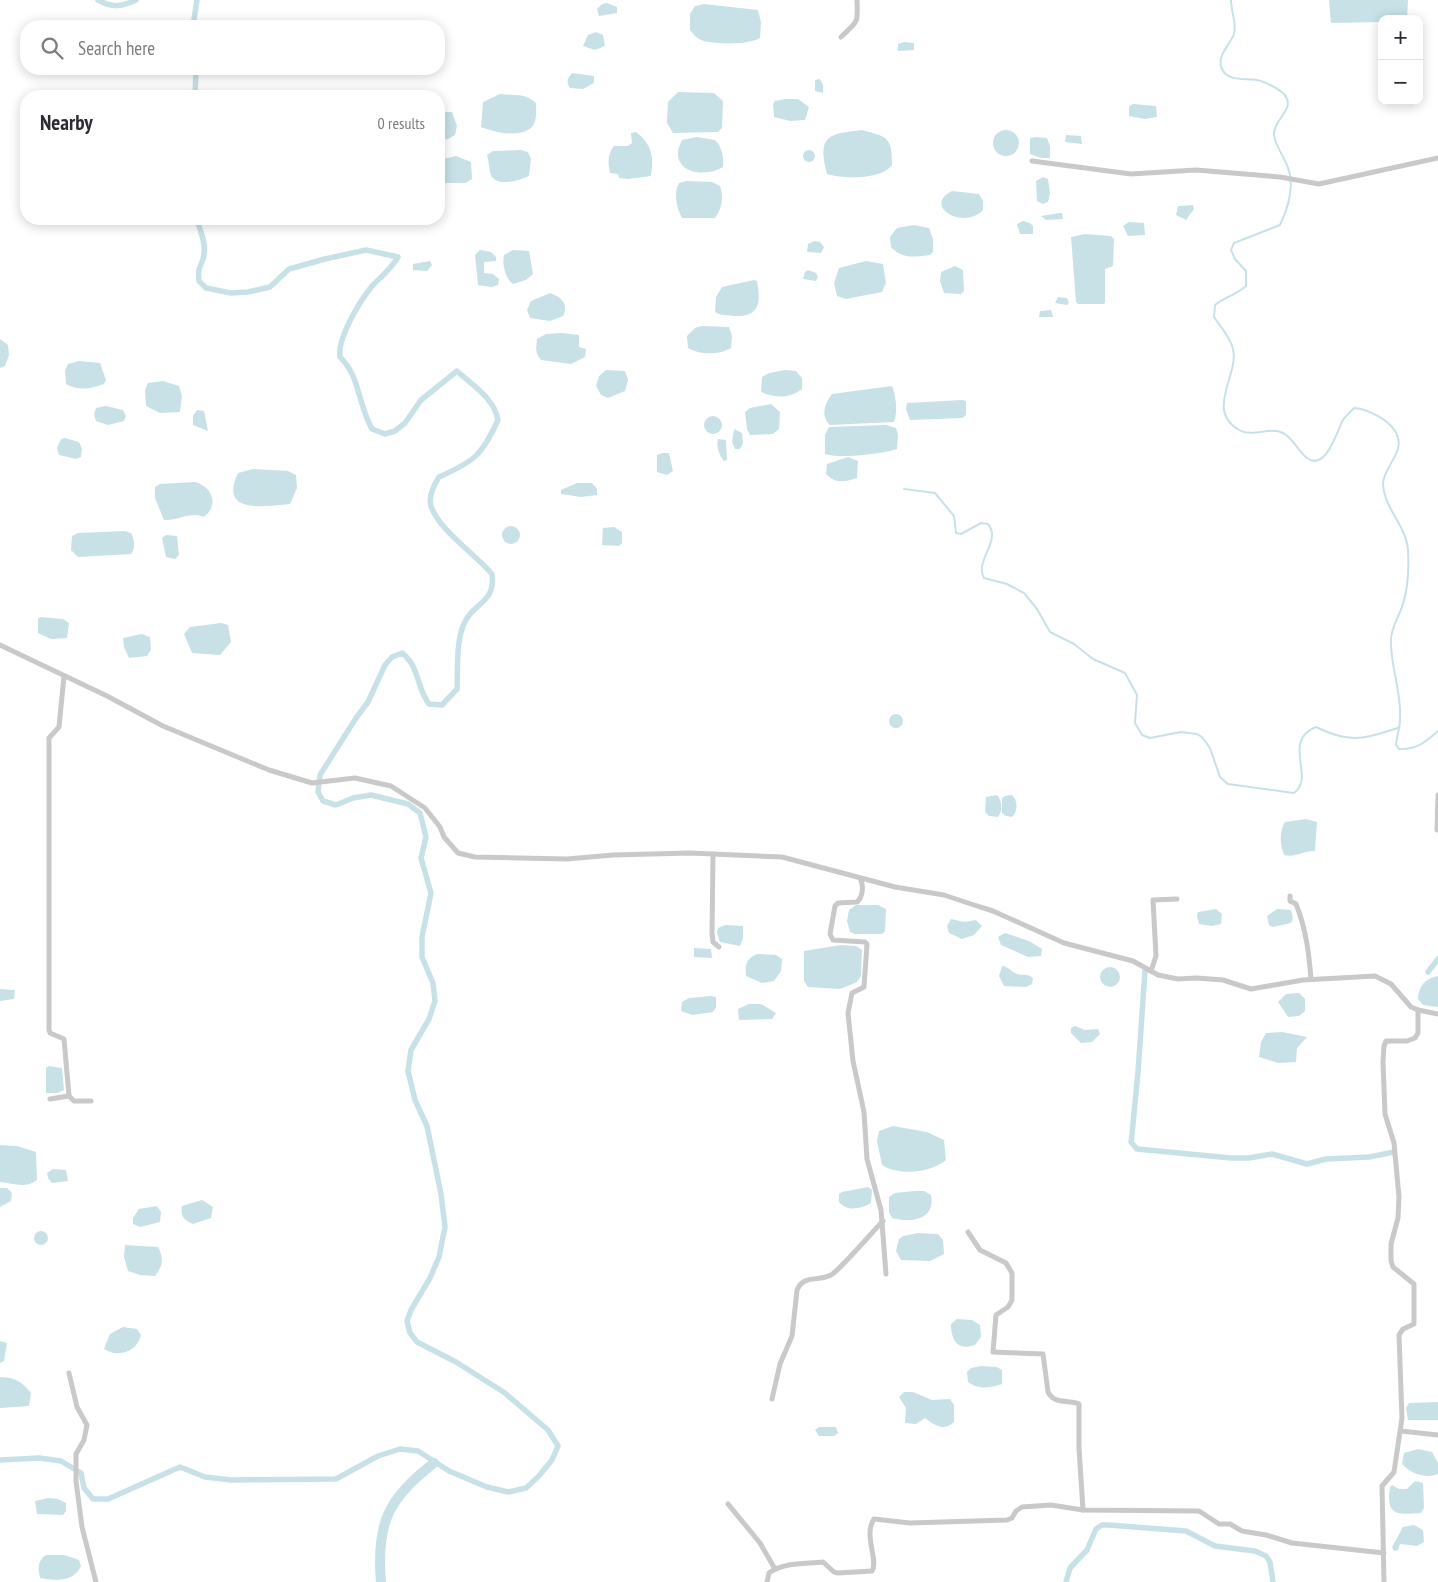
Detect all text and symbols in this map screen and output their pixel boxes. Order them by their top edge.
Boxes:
map controls [1378,15,1423,105]
button: + [1378,15,1423,60]
search box [20,20,445,75]
icon: search [38,34,66,62]
text: Search here [78,36,155,60]
button: − [1378,60,1423,105]
text: Nearby [40,109,93,136]
text: 0 results [378,113,425,133]

